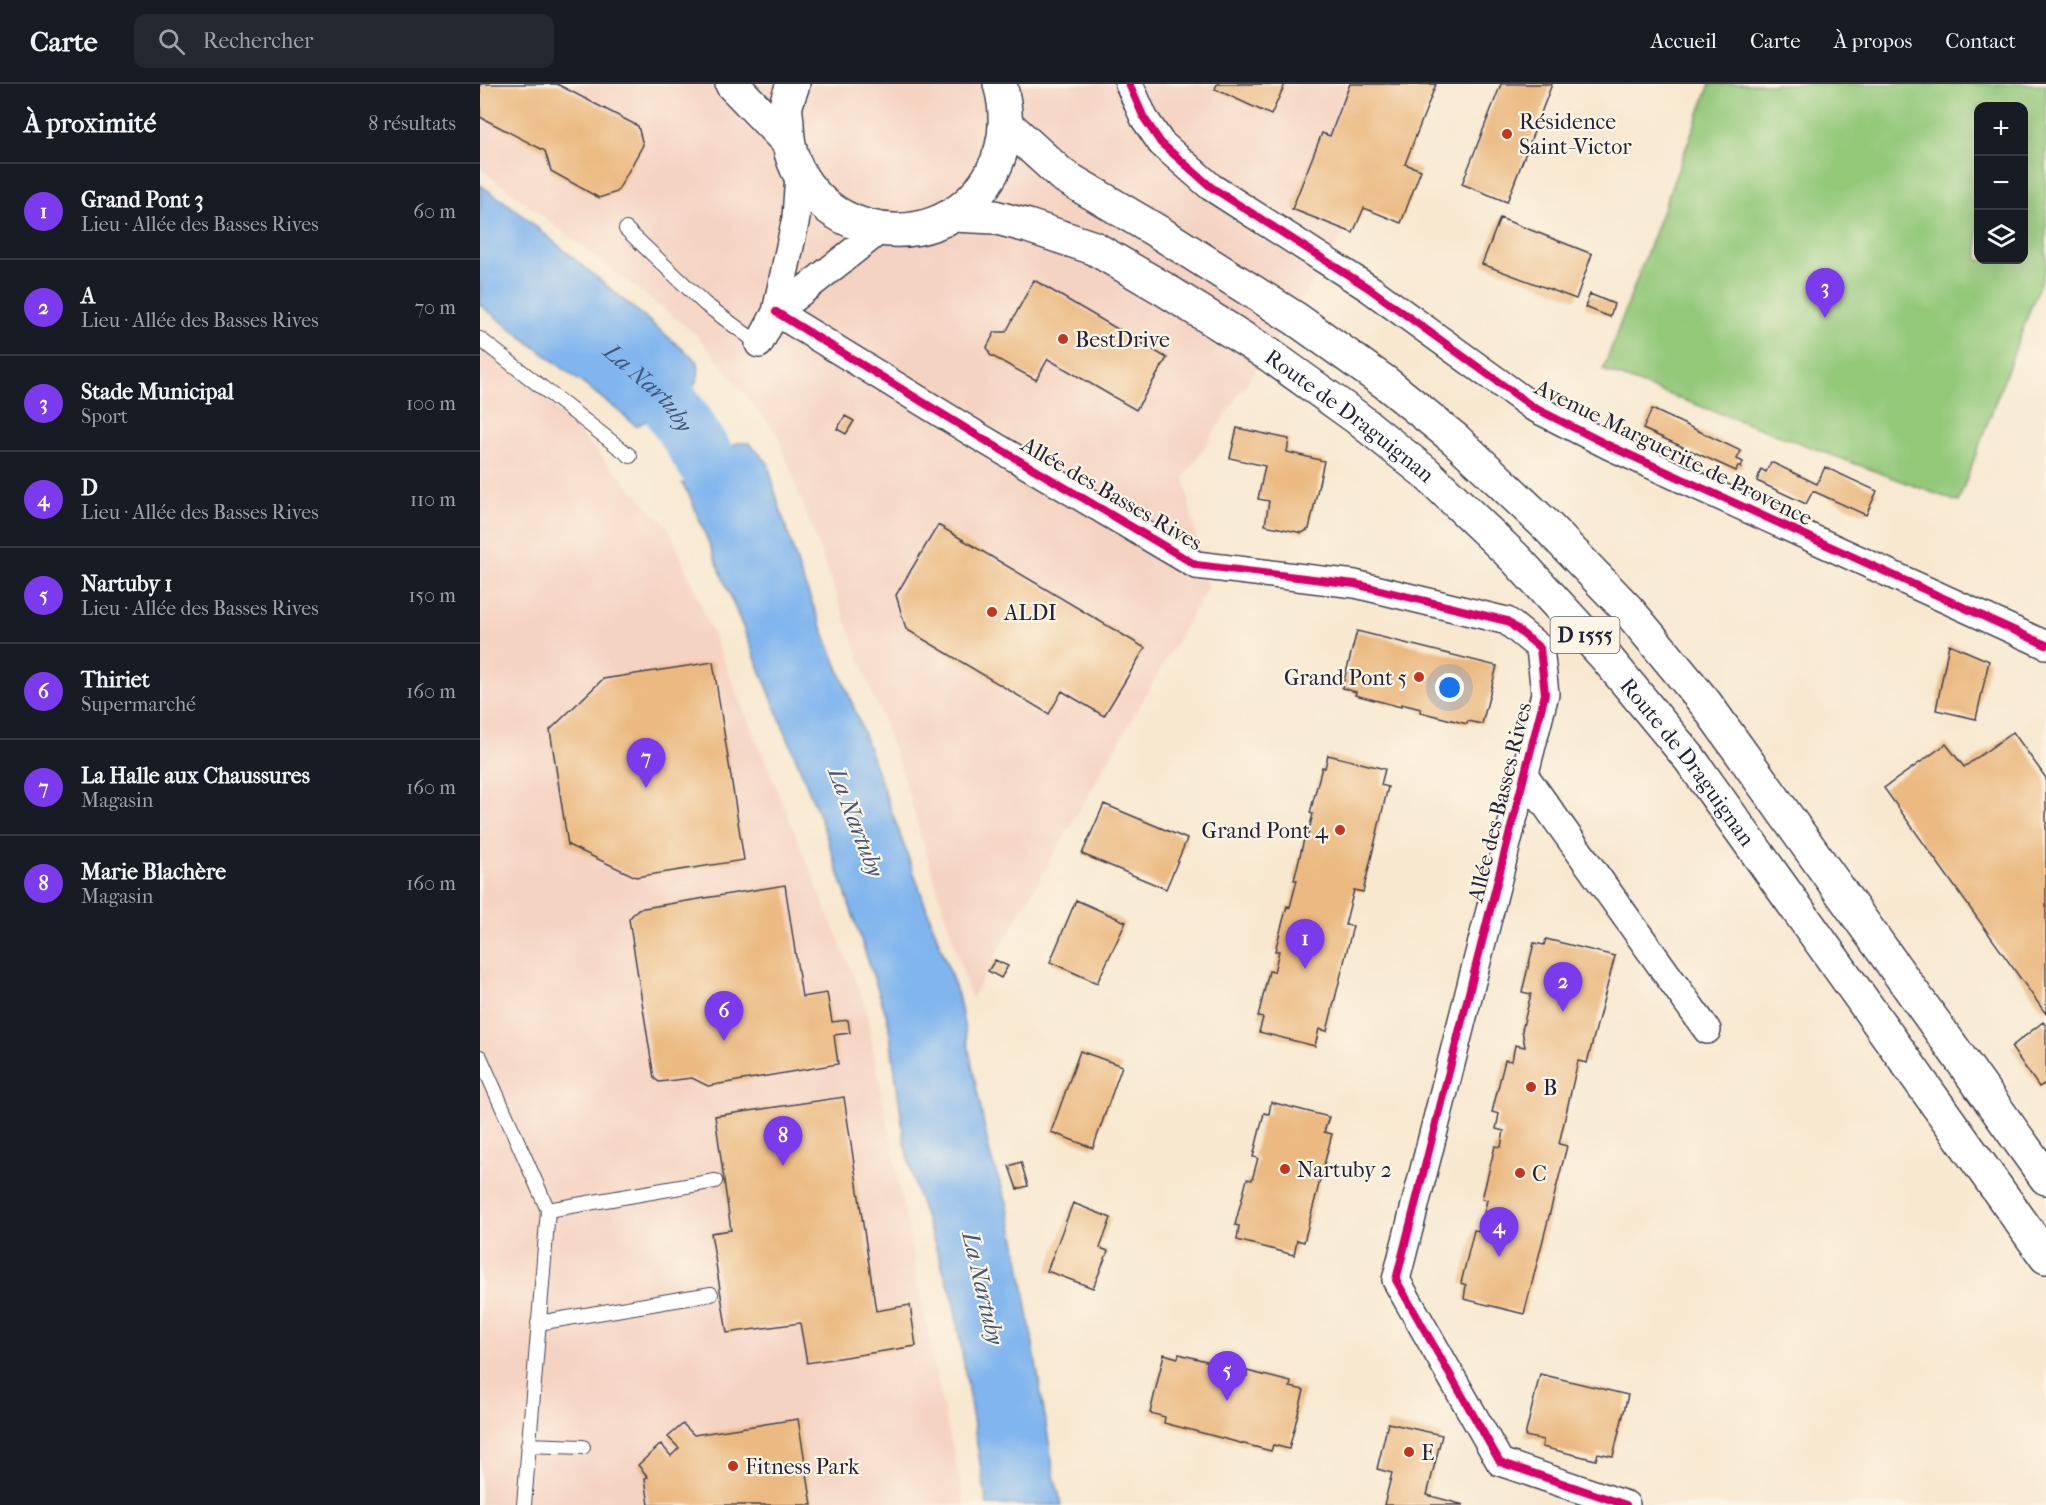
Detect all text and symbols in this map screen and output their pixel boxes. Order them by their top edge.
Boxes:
search box [134,14,554,68]
text: Carte [30,25,98,58]
icon: search [155,25,188,58]
text: Rechercher [203,28,313,54]
text: Accueil [1651,29,1717,53]
text: Carte [1750,29,1801,53]
text: À propos [1834,29,1912,53]
text: Contact [1945,29,2016,53]
map controls [1974,102,2028,264]
button: + [1974,102,2028,156]
text: À proximité [24,108,156,139]
place label: Résidence Saint-Victor [1519,109,1632,160]
text: 8 résultats [368,112,456,135]
marker: Résidence Saint-Victor [1500,127,1514,141]
button: − [1974,156,2028,210]
text: Grand Pont 3 [81,187,203,213]
text: 1 [40,200,47,223]
text: 60 m [413,200,456,223]
button: layers [1974,210,2028,264]
text: Lieu · Allée des Basses Rives [81,213,319,236]
pin: 3 [1806,268,1844,318]
text: A [81,283,95,309]
text: 2 [38,296,49,319]
text: 70 m [414,296,456,319]
text: Lieu · Allée des Basses Rives [81,309,319,332]
place label: BestDrive [1075,327,1170,353]
marker: BestDrive [1056,332,1070,346]
water label: La Nartuby [597,336,699,438]
street label: Route de Draguignan [1260,344,1440,488]
street label: Avenue Marguerite de Provence [1530,374,1817,532]
text: Stade Municipal [81,379,234,405]
text: 3 [39,392,48,415]
text: 100 m [406,392,456,415]
text: Sport [81,405,128,428]
street label: Allée des Basses Rives [1016,431,1207,556]
text: D [81,475,98,501]
text: 4 [38,488,49,511]
text: 110 m [410,488,456,511]
text: Lieu · Allée des Basses Rives [81,501,319,524]
text: Nartuby 1 [81,571,172,597]
text: 5 [39,584,48,607]
text: 150 m [408,584,456,607]
text: Lieu · Allée des Basses Rives [81,597,319,620]
place label: ALDI [1003,600,1057,626]
marker: ALDI [985,605,999,619]
road number: D 1555 [1550,617,1620,653]
place label: Grand Pont 5 [1284,665,1407,691]
text: Thiriet [81,667,150,693]
marker: Grand Pont 5 [1412,670,1426,684]
your location [1435,673,1464,702]
street label: Route de Draguignan [1614,673,1760,851]
text: 6 [38,680,49,703]
text: 160 m [406,680,456,703]
text: Supermarché [81,693,196,716]
street label: Allée des Basses Rives [1462,700,1537,906]
pin: 7 [626,738,666,788]
water label: La Nartuby [822,762,890,882]
text: La Halle aux Chaussures [81,763,310,789]
text: 7 [39,776,48,799]
text: 160 m [406,776,456,799]
text: Magasin [81,789,153,812]
place label: Grand Pont 4 [1202,818,1329,844]
marker: Grand Pont 4 [1333,823,1347,837]
text: Marie Blachère [81,859,226,885]
text: 8 [38,872,49,895]
text: 160 m [406,872,456,895]
text: Magasin [81,885,153,908]
pin: 1 [1286,920,1324,969]
pin: 2 [1544,962,1582,1012]
pin: 6 [704,992,744,1041]
place label: B [1543,1075,1557,1101]
marker: B [1524,1080,1538,1094]
pin: 8 [764,1116,802,1166]
place label: Nartuby 2 [1297,1157,1392,1183]
place label: C [1532,1161,1547,1187]
marker: Nartuby 2 [1278,1162,1292,1176]
marker: C [1513,1166,1527,1180]
pin: 4 [1480,1208,1518,1257]
water label: La Nartuby [956,1227,1010,1348]
pin: 5 [1208,1352,1246,1401]
place label: E [1421,1440,1434,1466]
marker: E [1402,1445,1416,1459]
place label: Fitness Park [745,1454,860,1480]
marker: Fitness Park [726,1459,740,1473]

